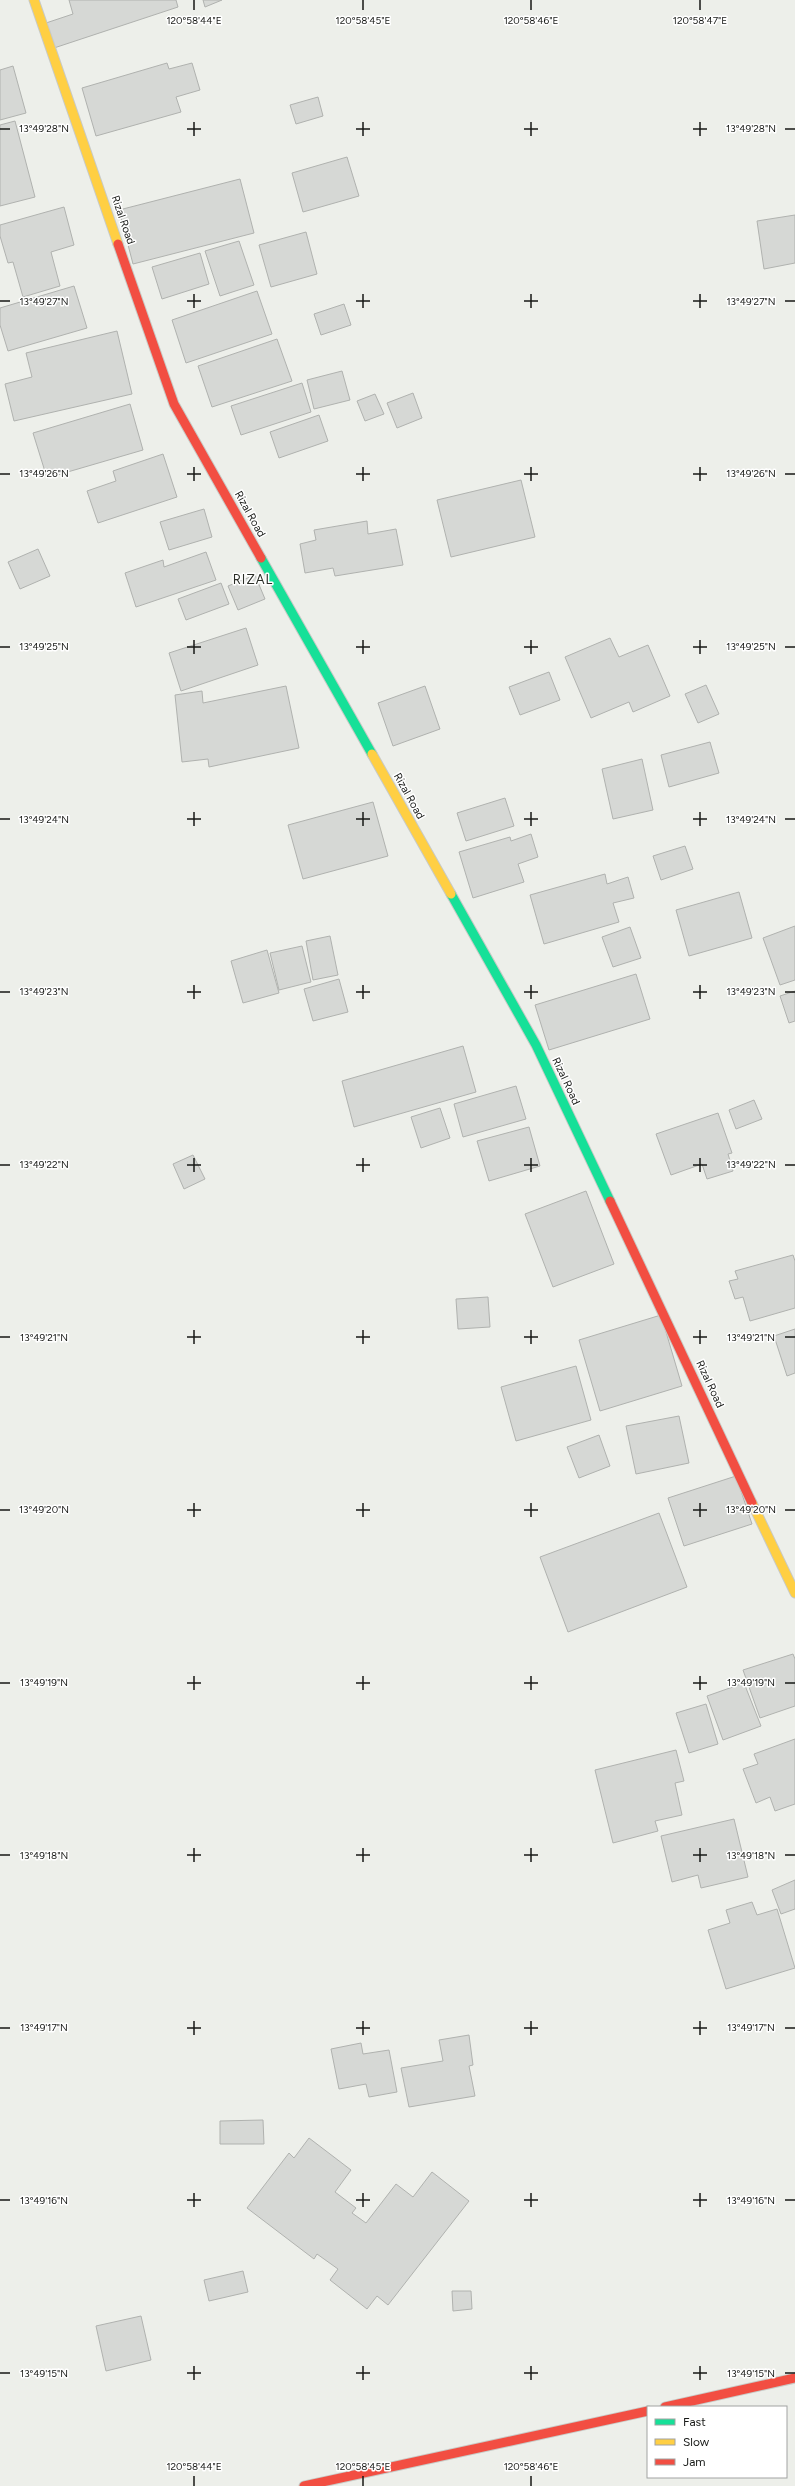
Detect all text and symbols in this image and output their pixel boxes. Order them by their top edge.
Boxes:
text: 120°58'44"E [166,14,222,27]
text: 120°58'45"E [336,14,390,27]
text: 120°58'46"E [504,14,558,27]
text: 120°58'47"E [673,14,727,27]
text: 13°49'28"N [19,122,69,135]
text: 13°49'28"N [726,122,776,135]
street label: Rizal Road [109,194,137,246]
text: 13°49'27"N [19,295,69,308]
text: 13°49'27"N [726,295,776,308]
text: 13°49'26"N [19,467,69,480]
text: 13°49'26"N [726,467,776,480]
street label: Rizal Road [232,489,268,539]
district label: RIZAL [233,572,273,587]
text: 13°49'25"N [19,640,69,653]
text: 13°49'25"N [726,640,776,653]
street label: Rizal Road [391,771,427,821]
text: 13°49'24"N [19,813,69,826]
text: 13°49'24"N [726,813,776,826]
text: 13°49'23"N [19,985,69,998]
text: 13°49'23"N [726,985,776,998]
street label: Rizal Road [549,1055,583,1107]
text: 13°49'22"N [19,1158,69,1171]
text: 13°49'22"N [726,1158,776,1171]
text: 13°49'21"N [20,1331,68,1344]
text: 13°49'21"N [727,1331,775,1344]
street label: Rizal Road [693,1358,727,1410]
text: 13°49'20"N [19,1503,69,1516]
text: 13°49'20"N [726,1503,776,1516]
text: 13°49'19"N [20,1676,68,1689]
text: 13°49'19"N [727,1676,775,1689]
text: 13°49'18"N [20,1849,68,1862]
text: 13°49'18"N [727,1849,775,1862]
text: 13°49'17"N [20,2021,68,2034]
text: 13°49'17"N [727,2021,775,2034]
text: 13°49'16"N [20,2194,68,2207]
text: 13°49'16"N [727,2194,775,2207]
text: 13°49'15"N [20,2367,68,2380]
text: 13°49'15"N [727,2367,775,2380]
legend [647,2406,787,2478]
text: Fast [683,2415,706,2429]
text: Slow [683,2435,710,2449]
text: Jam [683,2455,706,2469]
text: 120°58'44"E [166,2460,222,2473]
text: 120°58'45"E [336,2460,390,2473]
text: 120°58'46"E [504,2460,558,2473]

